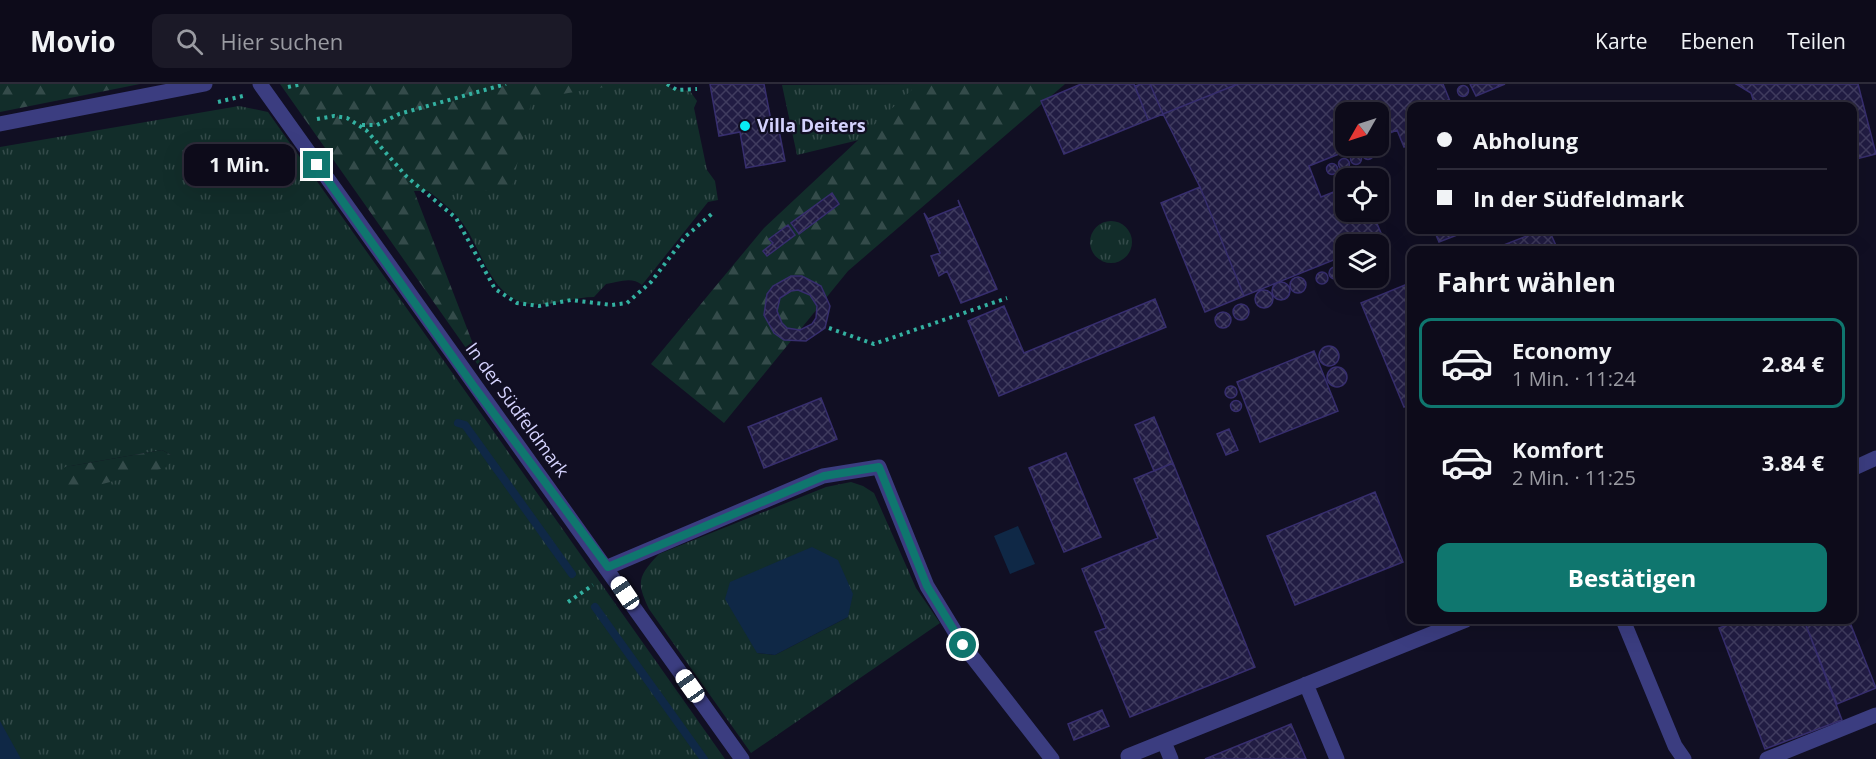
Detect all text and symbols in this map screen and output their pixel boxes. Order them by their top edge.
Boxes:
search box [152,14,572,68]
text: Movio [30,22,116,60]
icon: search [173,25,206,58]
text: Hier suchen [221,26,343,56]
text: Karte [1595,27,1648,55]
text: Ebenen [1681,27,1754,55]
text: Teilen [1787,27,1846,55]
north arrow [1335,102,1389,156]
map controls [1335,102,1389,288]
place label: Villa Deiters [757,113,866,137]
marker: Villa Deiters [738,119,752,133]
text: Abholung [1473,125,1578,155]
callout: 1 Min. [185,144,296,186]
text: 1 Min. [209,151,270,178]
route end [303,151,330,178]
button: locate [1335,168,1389,222]
text: In der Südfeldmark [1473,183,1684,213]
button: layers [1335,234,1389,288]
text: Fahrt wählen [1437,263,1616,300]
text: Economy [1512,335,1611,365]
icon: car [1440,336,1494,390]
street label: In der Südfeldmark [461,337,575,482]
text: 2.84 € [1762,348,1824,378]
text: 1 Min. · 11:24 [1512,365,1636,392]
text: Komfort [1512,434,1604,464]
icon: car [1440,435,1494,489]
text: 3.84 € [1762,447,1824,477]
text: 2 Min. · 11:25 [1512,464,1636,491]
button: Bestätigen [1437,543,1827,612]
car [607,573,643,613]
route start [949,631,976,658]
car [672,666,708,706]

